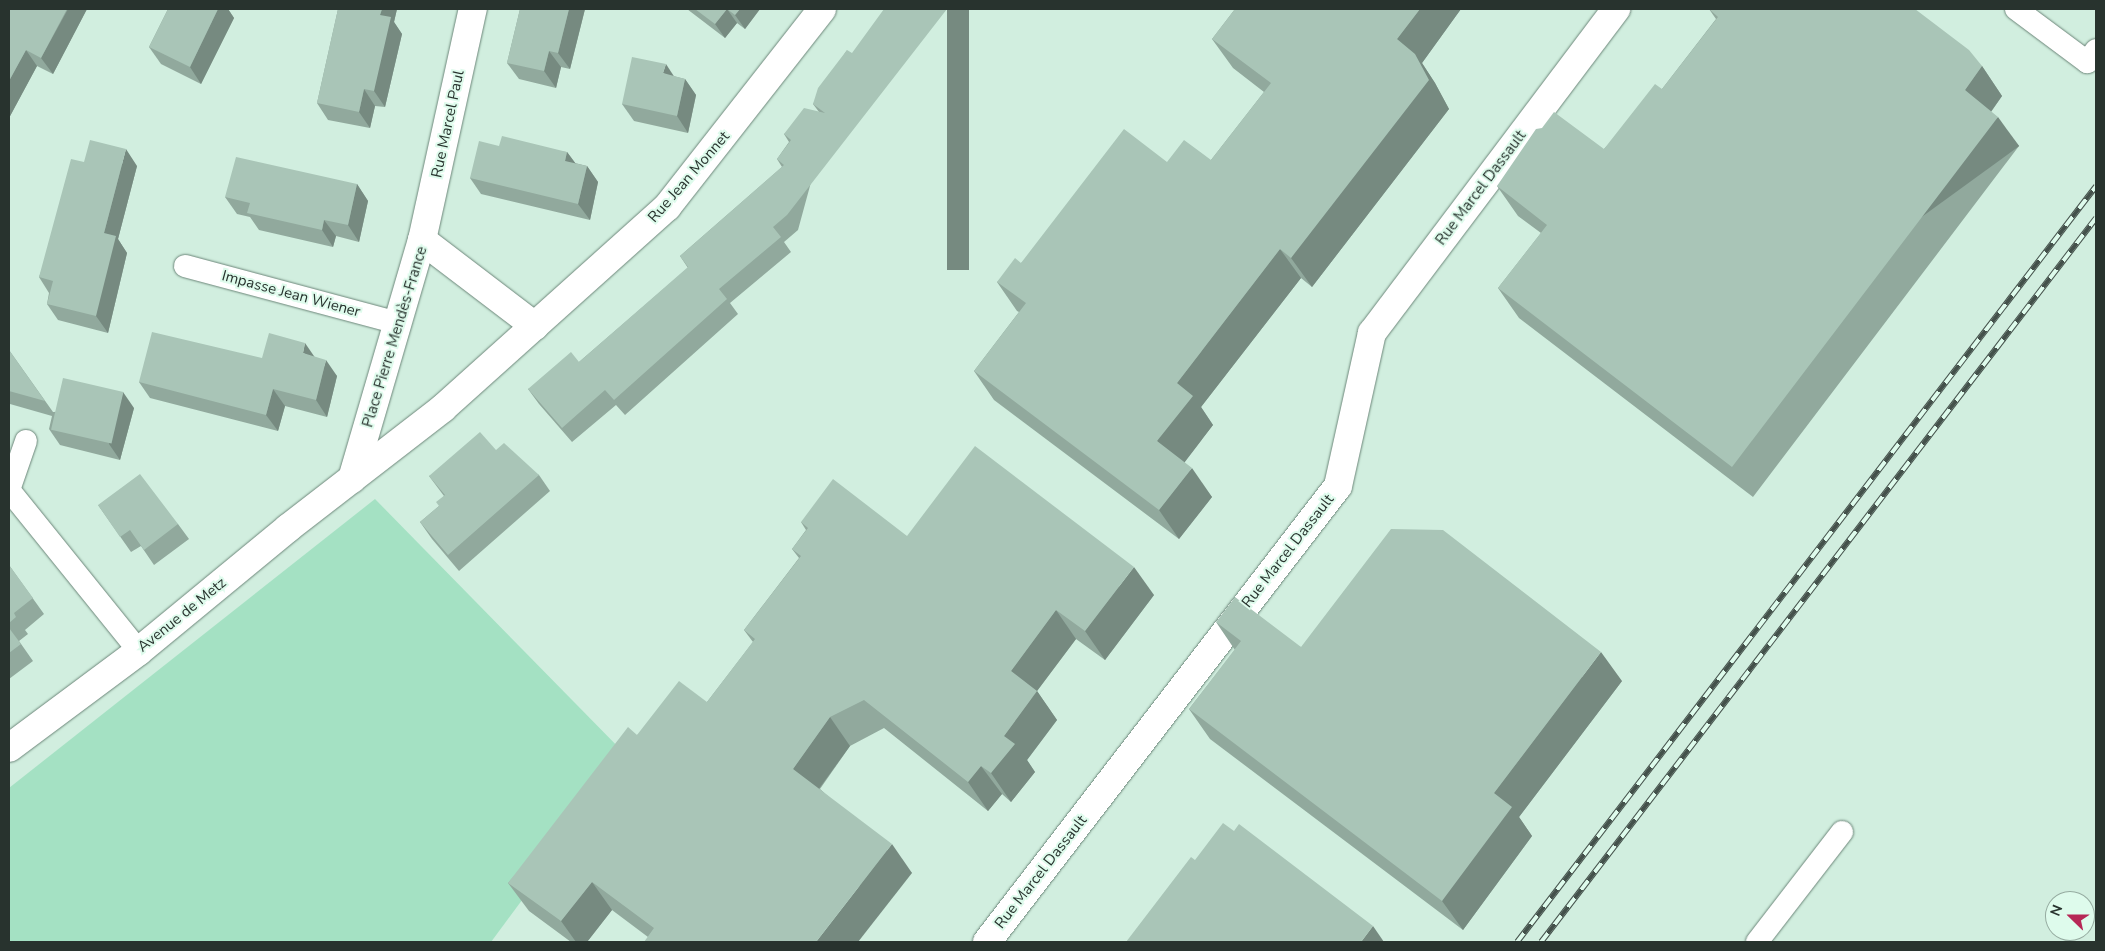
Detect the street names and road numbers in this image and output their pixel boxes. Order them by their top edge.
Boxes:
street label: Rue Marcel Paul [428,69,468,179]
street label: Rue Marcel Dassault [1432,127,1530,249]
street label: Rue Jean Monnet [645,128,733,226]
street label: Place Pierre Mendès-France [359,244,431,430]
street label: Impasse Jean Wiener [220,267,362,321]
street label: Rue Marcel Dassault [1238,491,1338,611]
street label: Avenue de Metz [134,574,230,656]
street label: Rue Marcel Dassault [991,812,1091,932]

